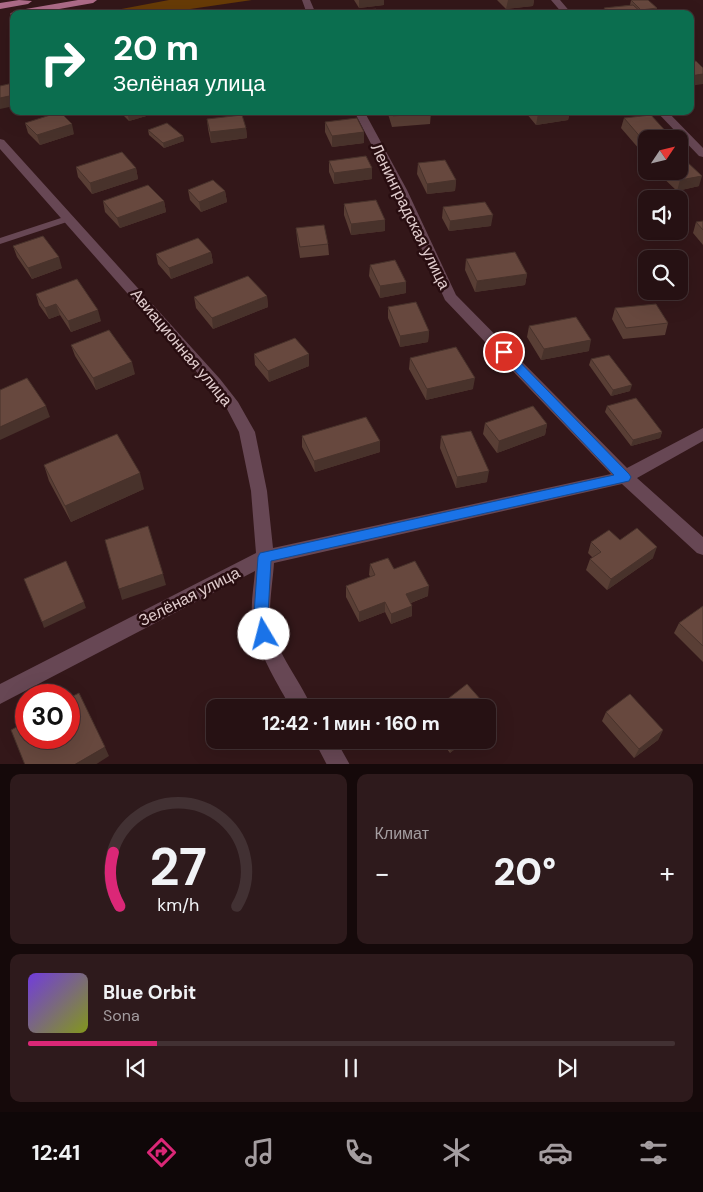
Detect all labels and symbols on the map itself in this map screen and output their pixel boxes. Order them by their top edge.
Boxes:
north arrow [638,130,688,180]
street label: Ленинградская улица [366,140,455,293]
street label: Авиационная улица [126,284,237,411]
pin [483,331,525,373]
street label: Зелёная улица [135,562,243,631]
position arrow [237,607,289,659]
speed limit sign: 30 [15,684,80,749]

